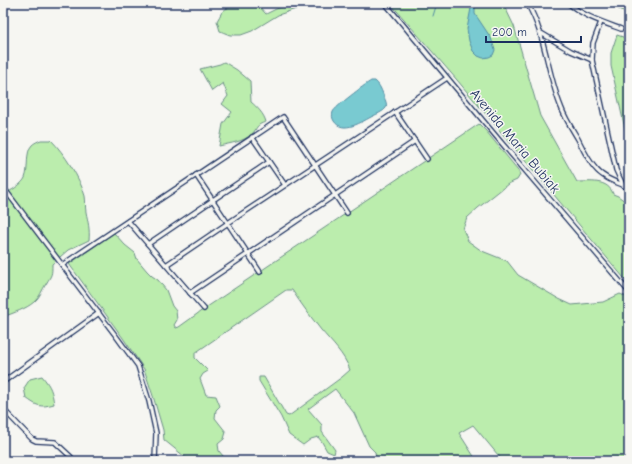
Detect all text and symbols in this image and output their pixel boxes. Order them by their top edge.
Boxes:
scale bar [486,18,581,44]
text: 200 m [492,25,527,39]
street label: Avenida Maria Bubiak [466,85,564,197]

